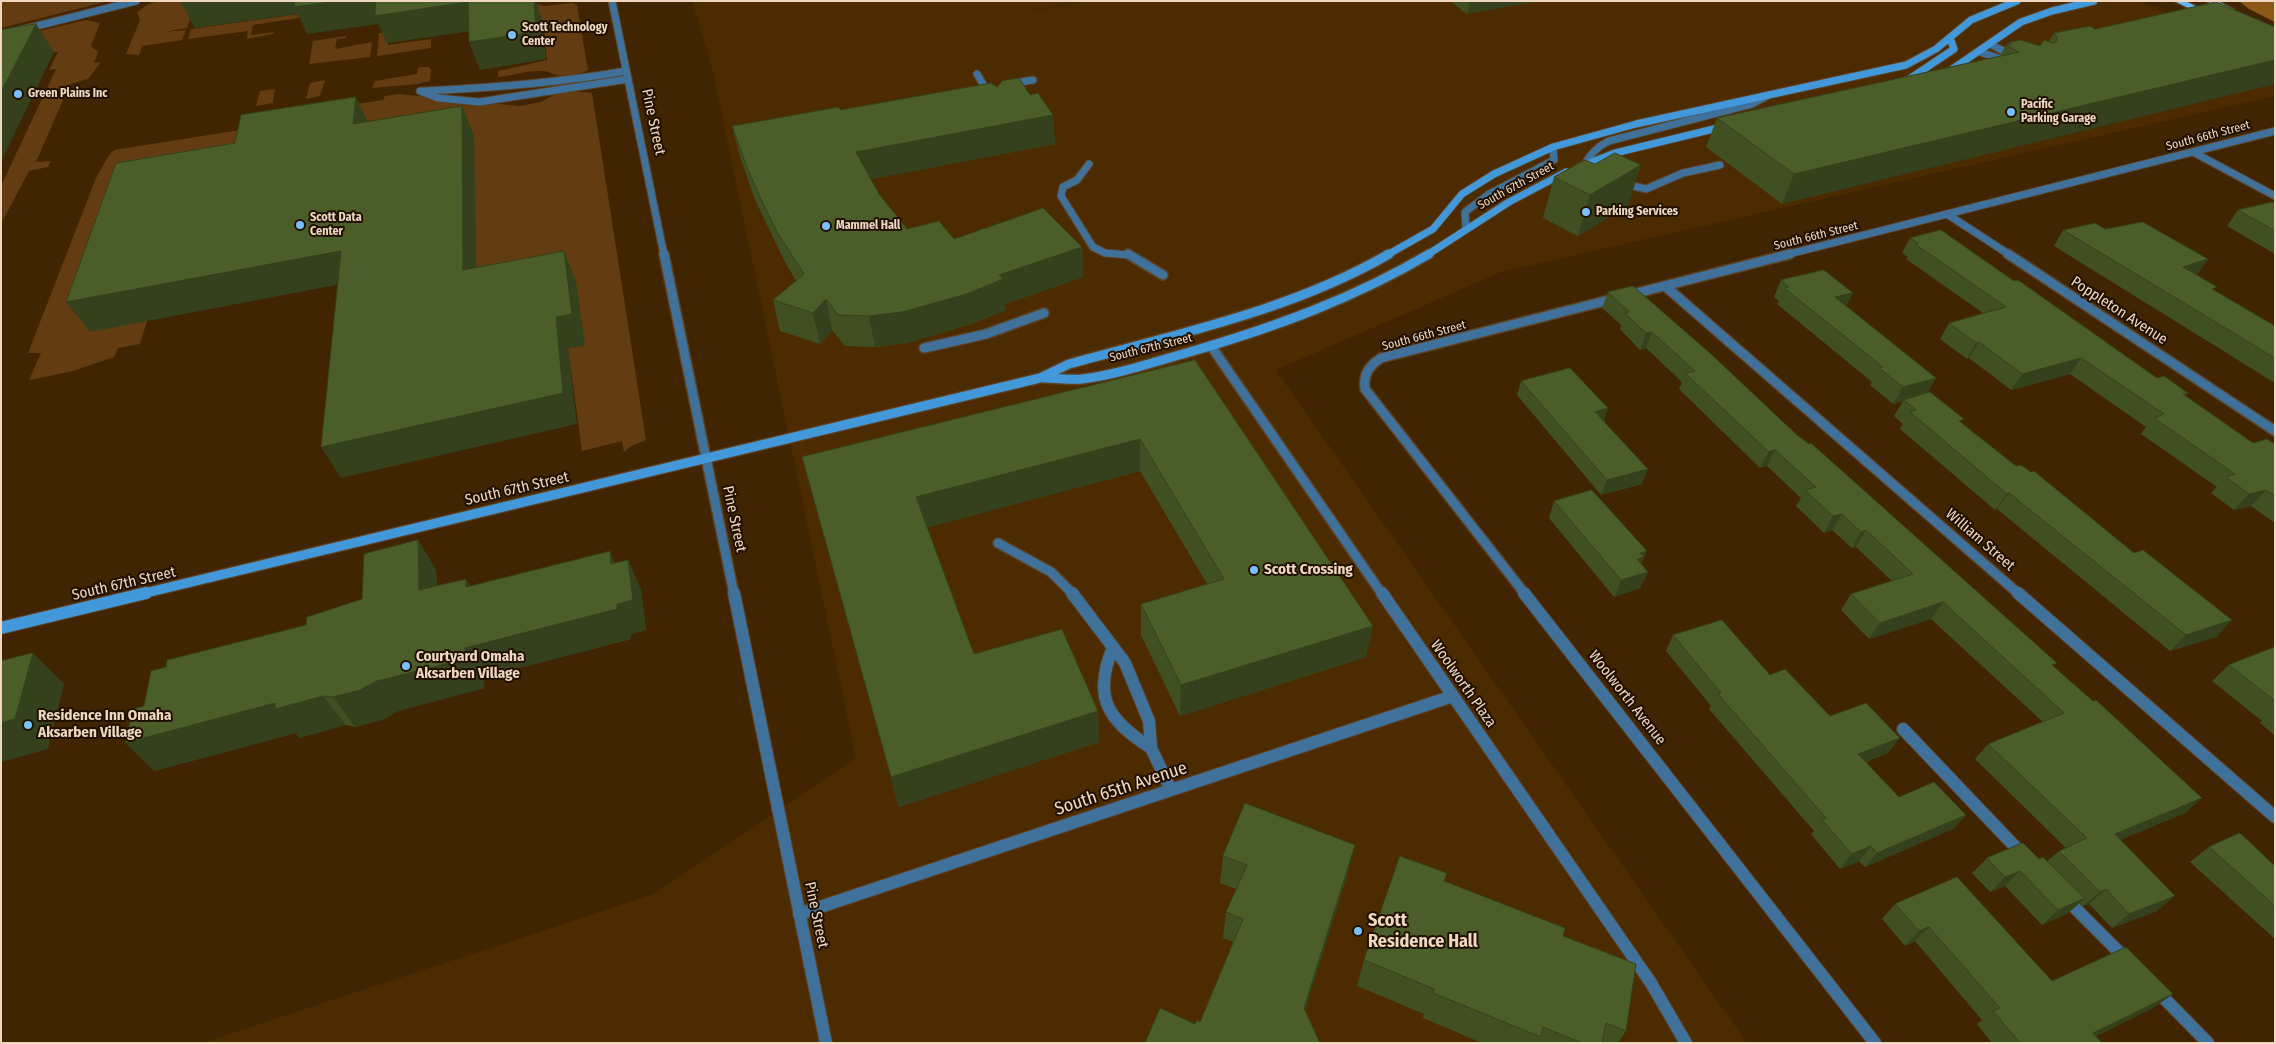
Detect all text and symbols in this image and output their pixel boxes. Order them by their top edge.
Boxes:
place label: Scott Technology Center [522,21,607,49]
marker: Scott Technology Center [506,29,518,41]
place label: Green Plains Inc [28,87,108,101]
street label: Pine Street [637,87,669,157]
marker: Green Plains Inc [12,88,24,100]
place label: Pacific Parking Garage [2021,98,2096,126]
marker: Pacific Parking Garage [2005,106,2017,118]
street label: South 66th Street [2165,118,2251,154]
street label: South 67th Street [1475,159,1557,213]
place label: Parking Services [1596,205,1678,219]
marker: Parking Services [1580,206,1592,218]
place label: Scott Data Center [310,211,362,239]
marker: Scott Data Center [294,219,306,231]
place label: Mammel Hall [836,219,900,233]
street label: South 66th Street [1772,219,1860,253]
marker: Mammel Hall [820,220,832,232]
street label: Poppleton Avenue [2067,273,2171,349]
street label: South 66th Street [1381,318,1467,354]
street label: South 67th Street [1108,331,1194,365]
street label: South 67th Street [463,468,571,510]
street label: Pine Street [718,484,750,554]
street label: William Street [1942,505,2018,575]
place label: Scott Crossing [1264,561,1353,579]
street label: South 67th Street [70,563,178,605]
marker: Scott Crossing [1248,564,1260,576]
street label: Woolworth Plaza [1426,637,1500,731]
street label: Woolworth Avenue [1584,647,1670,749]
place label: Courtyard Omaha Aksarben Village [416,648,524,683]
marker: Courtyard Omaha Aksarben Village [400,660,412,672]
place label: Residence Inn Omaha Aksarben Village [38,707,171,742]
marker: Residence Inn Omaha Aksarben Village [22,719,34,731]
street label: South 65th Avenue [1052,757,1190,821]
street label: Pine Street [800,880,832,950]
place label: Scott Residence Hall [1368,910,1478,952]
marker: Scott Residence Hall [1352,925,1364,937]

